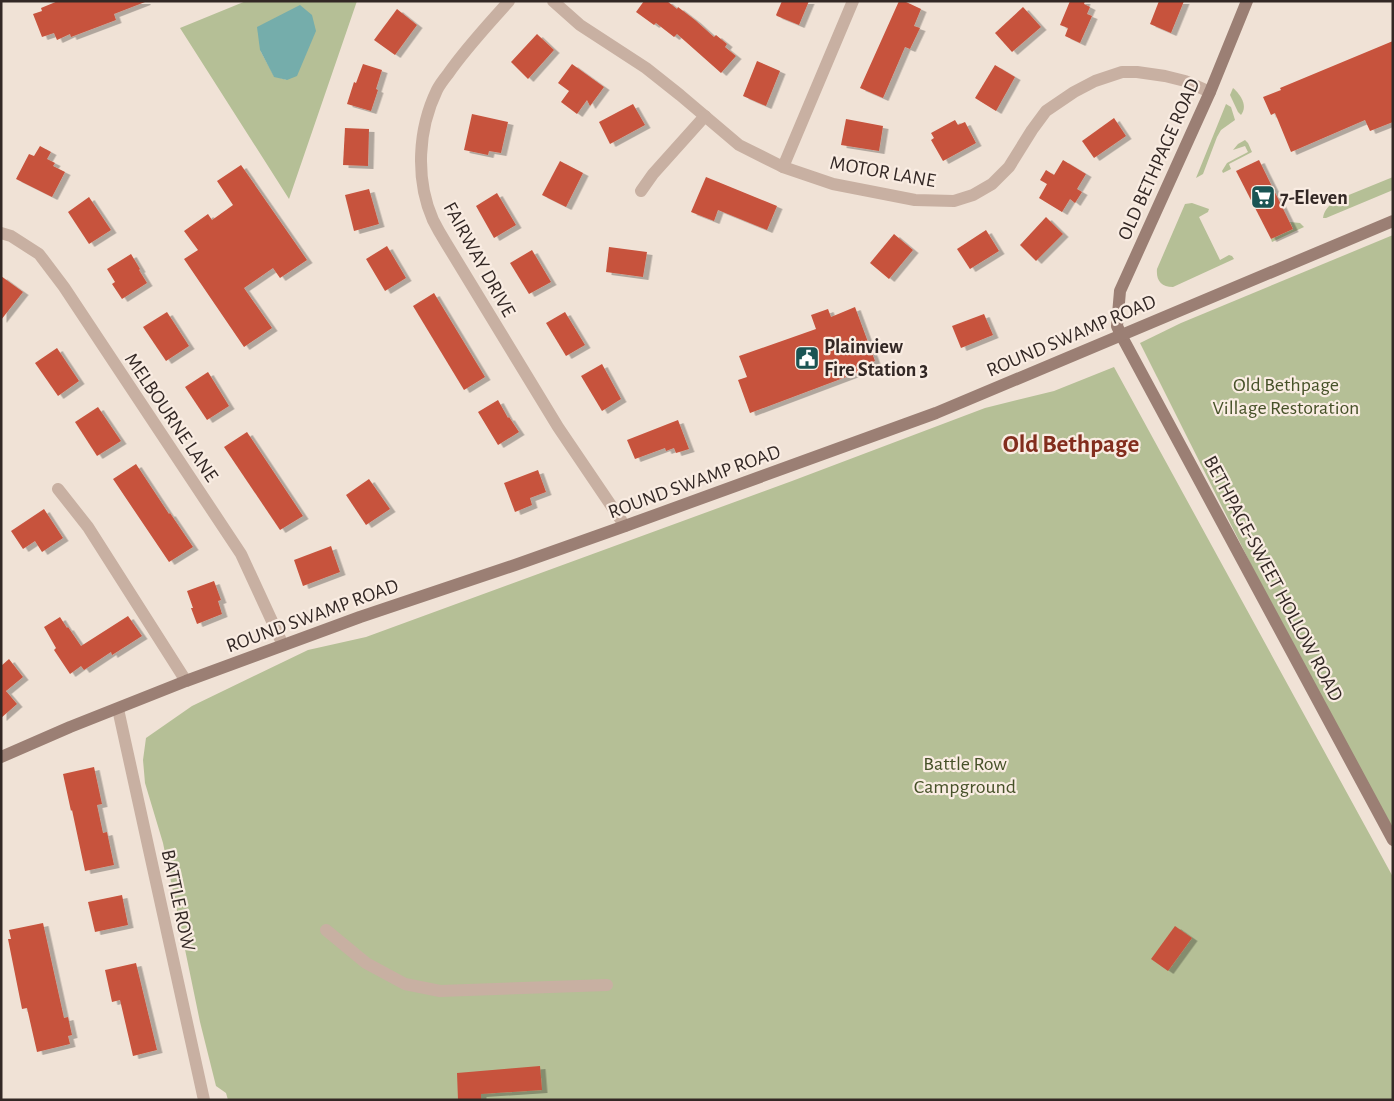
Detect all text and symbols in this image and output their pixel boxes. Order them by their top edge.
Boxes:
street label: OLD BETHPAGE ROAD [1114,76,1204,243]
street label: MOTOR LANE [828,153,938,191]
supermarket icon: 7-Eleven [1250,184,1276,210]
place label: 7-Eleven [1280,188,1348,208]
street label: FAIRWAY DRIVE [439,199,519,320]
street label: ROUND SWAMP ROAD [984,291,1159,381]
place label: Plainview Fire Station 3 [824,337,928,380]
public building icon: Plainview Fire Station 3 [794,345,820,371]
street label: MELBOURNE LANE [121,350,222,486]
park label: Old Bethpage Village Restoration [1213,375,1359,418]
district label: Old Bethpage [1003,432,1140,457]
street label: ROUND SWAMP ROAD [606,441,783,522]
street label: BETHPAGE-SWEET HOLLOW ROAD [1200,453,1346,705]
street label: ROUND SWAMP ROAD [224,575,401,656]
park label: Battle Row Campground [914,754,1016,797]
street label: BATTLE ROW [158,848,199,953]

